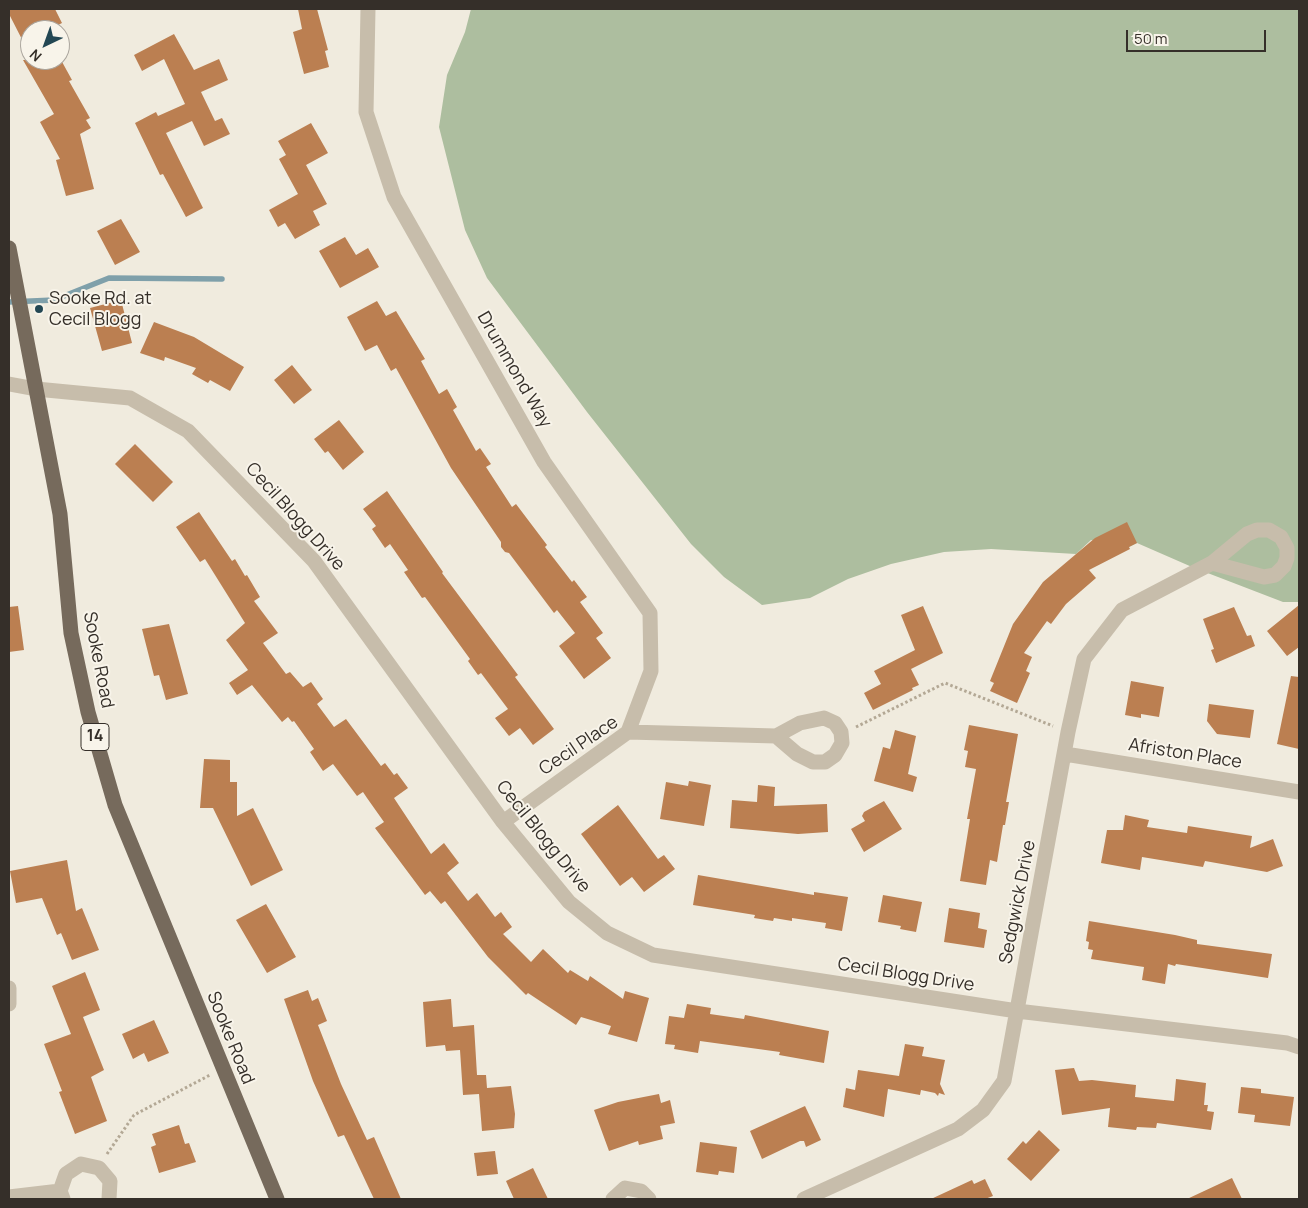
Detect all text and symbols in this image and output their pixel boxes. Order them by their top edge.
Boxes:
north arrow [20,20,70,70]
scale bar [1128,20,1268,52]
text: 50 m [1134,28,1168,49]
text: N [25,45,45,66]
place label: Sooke Rd. at Cecil Blogg [49,288,152,330]
marker: Sooke Rd. at Cecil Blogg [33,303,45,315]
street label: Drummond Way [472,308,556,432]
street label: Cecil Blogg Drive [241,459,349,575]
street label: Sooke Road [78,610,118,710]
street label: Cecil Place [535,712,623,780]
road number: 14 [81,724,109,750]
street label: Afriston Place [1127,734,1243,774]
street label: Cecil Blogg Drive [491,777,595,897]
street label: Sedgwick Drive [995,838,1041,966]
street label: Cecil Blogg Drive [836,954,976,996]
street label: Sooke Road [202,989,258,1087]

